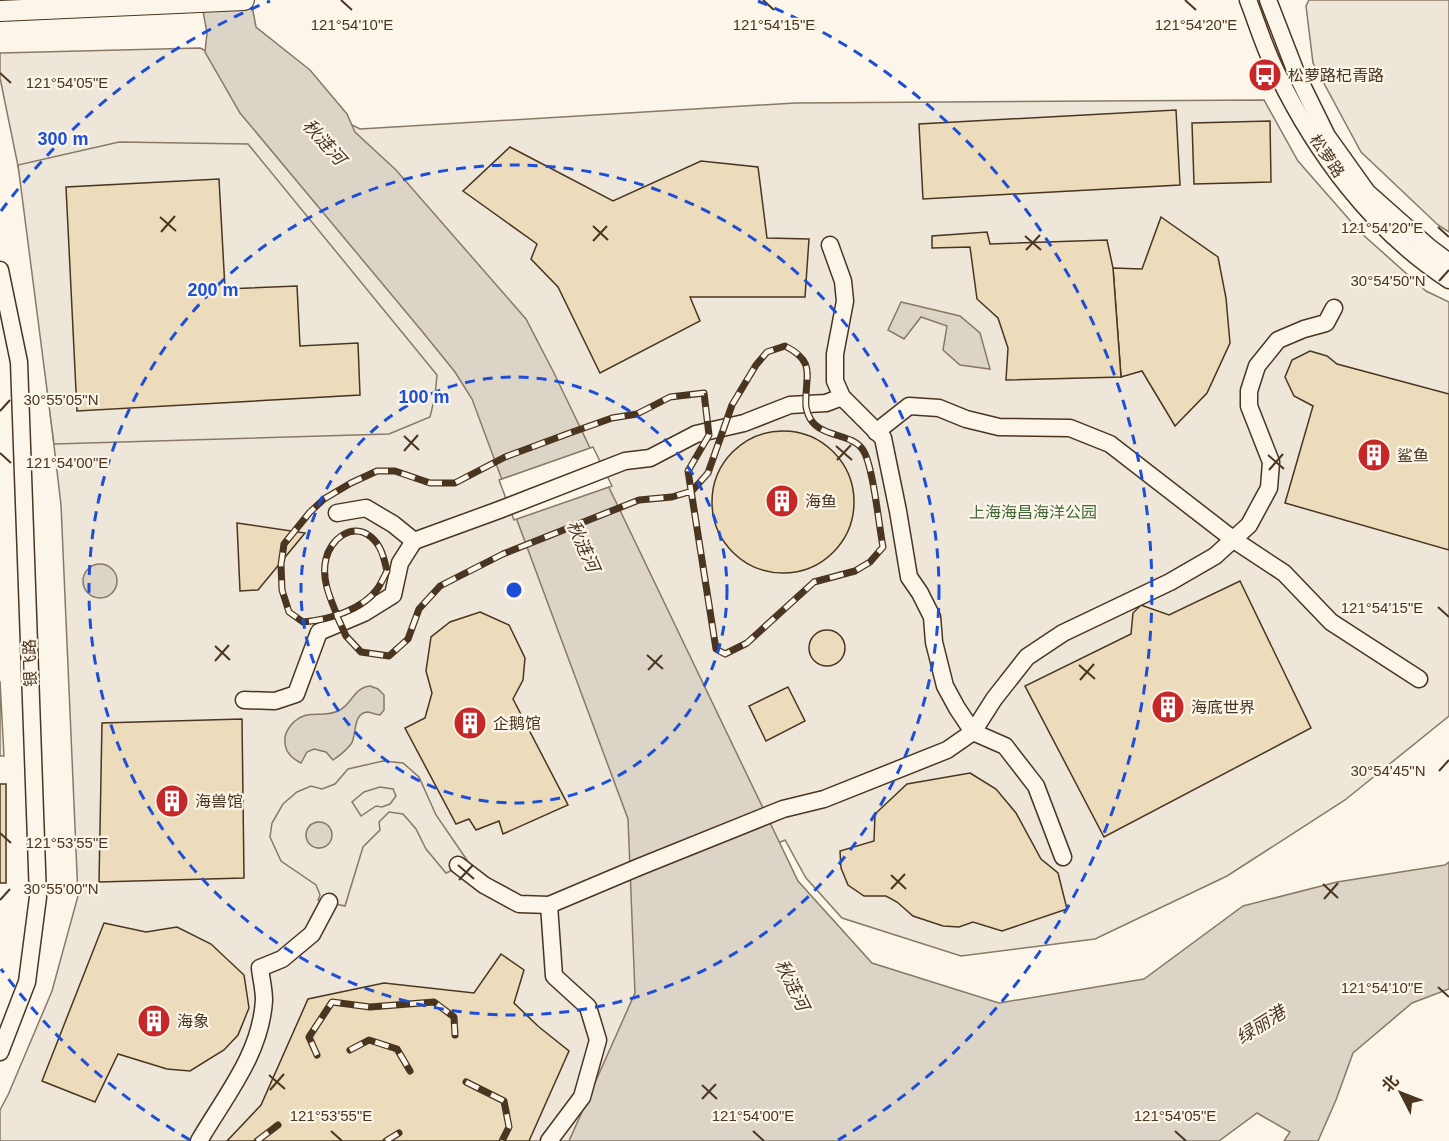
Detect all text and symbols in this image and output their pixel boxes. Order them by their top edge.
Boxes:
text: 121°54'10"E [311,16,393,33]
text: 121°54'15"E [733,16,815,33]
text: 121°54'20"E [1155,16,1237,33]
bus stop icon: 松萝路杞青路 [1247,57,1283,93]
place label: 松萝路杞青路 [1288,67,1384,84]
text: 121°54'05"E [26,74,108,91]
water label: 秋涟河 [299,115,352,171]
text: 300 m [37,129,89,149]
street label: 松萝路 [1307,131,1347,181]
text: 121°54'20"E [1341,219,1423,236]
text: 30°54'50"N [1350,272,1426,289]
text: 200 m [187,280,239,300]
text: 100 m [398,387,450,407]
text: 30°55'05"N [23,391,99,408]
building icon: 鲨鱼 [1356,437,1392,473]
place label: 鲨鱼 [1397,447,1429,464]
text: 121°54'00"E [26,454,108,471]
building icon: 海鱼 [764,483,800,519]
place label: 海鱼 [805,493,837,510]
park label: 上海海昌海洋公园 [969,504,1097,521]
water label: 秋涟河 [563,517,604,577]
centre of rings [504,580,524,600]
text: 121°54'15"E [1341,599,1423,616]
street label: 银飞路 [21,639,39,687]
building icon: 海底世界 [1150,689,1186,725]
place label: 海底世界 [1191,699,1255,716]
building icon: 企鹅馆 [452,705,488,741]
place label: 企鹅馆 [493,715,541,732]
text: 30°54'45"N [1350,762,1426,779]
building icon: 海兽馆 [154,783,190,819]
place label: 海兽馆 [195,793,243,810]
text: 121°53'55"E [26,834,108,851]
text: 30°55'00"N [23,880,99,897]
water label: 秋涟河 [771,956,814,1016]
text: 121°54'10"E [1341,979,1423,996]
water label: 绿丽港 [1233,1001,1292,1048]
building icon: 海象 [136,1003,172,1039]
place label: 海象 [177,1012,209,1030]
north arrow [1371,1063,1431,1123]
text: 北 [1379,1072,1402,1095]
text: 121°53'55"E [290,1107,372,1124]
text: 121°54'00"E [712,1107,794,1124]
text: 121°54'05"E [1134,1107,1216,1124]

